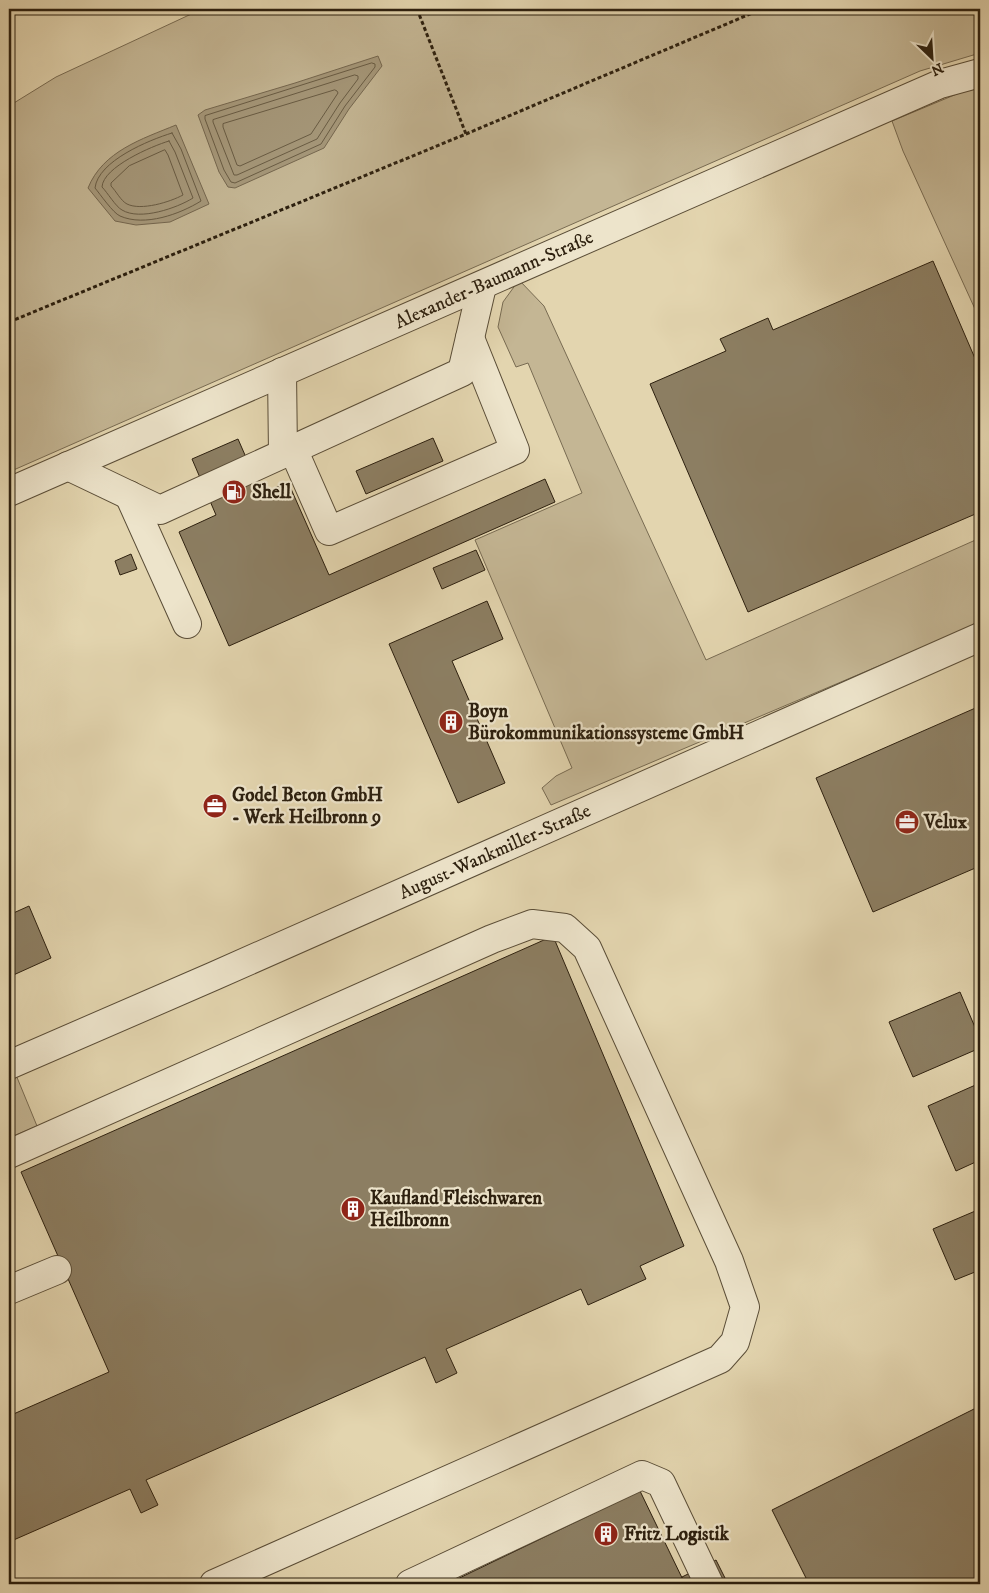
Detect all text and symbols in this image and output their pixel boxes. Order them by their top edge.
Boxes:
north arrow [906,32,956,82]
text: N [928,58,946,80]
street label: Alexander-Baumann-Straße [391,226,597,334]
fuel station icon: Shell [221,479,247,505]
place label: Shell [252,481,291,504]
place label: Boyn Bürokommunikationssysteme GmbH [468,700,744,745]
building icon: Boyn Bürokommunikationssysteme GmbH [438,709,464,735]
place label: Godel Beton GmbH - Werk Heilbronn 9 [232,784,383,829]
office icon: Godel Beton GmbH - Werk Heilbronn 9 [202,793,228,819]
street label: August-Wankmiller-Straße [396,799,594,905]
office icon: Velux [894,809,920,835]
place label: Velux [923,811,968,834]
place label: Kaufland Fleischwaren Heilbronn [370,1187,543,1232]
building icon: Kaufland Fleischwaren Heilbronn [340,1196,366,1222]
building icon: Fritz Logistik [593,1521,619,1547]
place label: Fritz Logistik [624,1523,729,1546]

